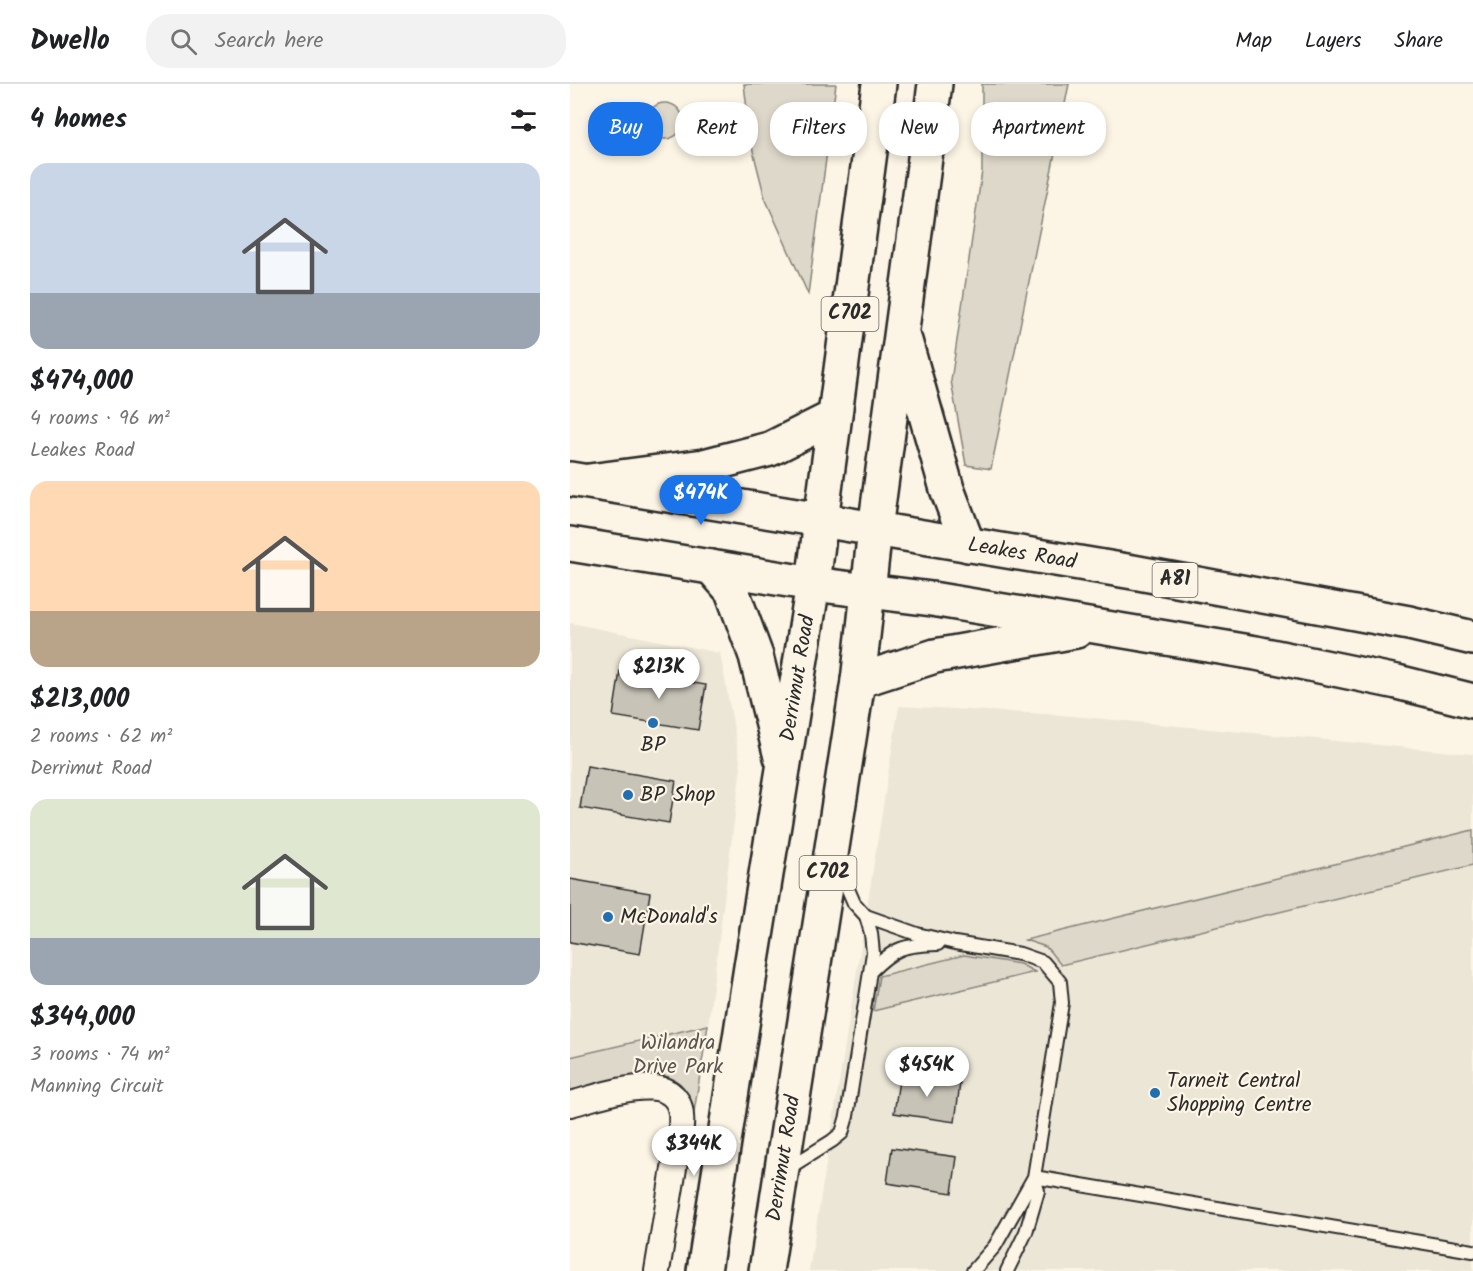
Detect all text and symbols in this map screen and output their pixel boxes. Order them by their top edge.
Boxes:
search box [146,14,566,68]
text: Dwello [30,19,110,64]
text: Search here [215,24,323,59]
icon: search [167,25,200,58]
text: Map [1235,25,1272,58]
text: Layers [1305,25,1361,58]
text: Share [1394,25,1443,58]
text: 4 homes [30,99,127,141]
chip: Buy [588,102,663,156]
chip: Rent [675,102,758,156]
chip: Filters [770,102,867,156]
chip: New [879,102,959,156]
chip: Apartment [971,102,1106,156]
icon: filters [507,104,540,137]
icon: home [231,202,339,310]
road number: C702 [822,297,878,331]
text: $474,000 [30,361,133,403]
text: 4 rooms · 96 m² [30,403,170,435]
text: Leakes Road [30,435,134,467]
pin: $474K [659,475,743,526]
text: $474K [673,478,729,510]
icon: home [231,520,339,628]
street label: Leakes Road [965,528,1079,579]
road number: A81 [1152,563,1198,597]
street label: Derrimut Road [771,612,824,744]
pin: $213K [617,649,701,700]
text: $213K [633,652,685,684]
text: $213,000 [30,679,129,721]
marker: BP [646,716,660,730]
text: 2 rooms · 62 m² [30,721,172,753]
place label: BP [641,729,666,762]
text: Derrimut Road [30,753,151,785]
place label: BP Shop [640,779,715,812]
marker: BP Shop [621,788,635,802]
icon: home [231,838,339,946]
road number: C702 [800,856,856,890]
place label: McDonald's [620,901,718,934]
marker: McDonald's [601,910,615,924]
text: $344,000 [30,997,135,1039]
park label: Wilandra Drive Park [633,1027,723,1084]
text: 3 rooms · 74 m² [30,1039,170,1071]
pin: $454K [885,1047,969,1098]
text: $454K [899,1050,955,1082]
place label: Tarneit Central Shopping Centre [1167,1065,1312,1122]
text: Manning Circuit [30,1071,164,1103]
marker: Tarneit Central Shopping Centre [1148,1086,1162,1100]
street label: Derrimut Road [757,1092,810,1224]
pin: $344K [652,1126,736,1177]
text: $344K [666,1129,722,1161]

